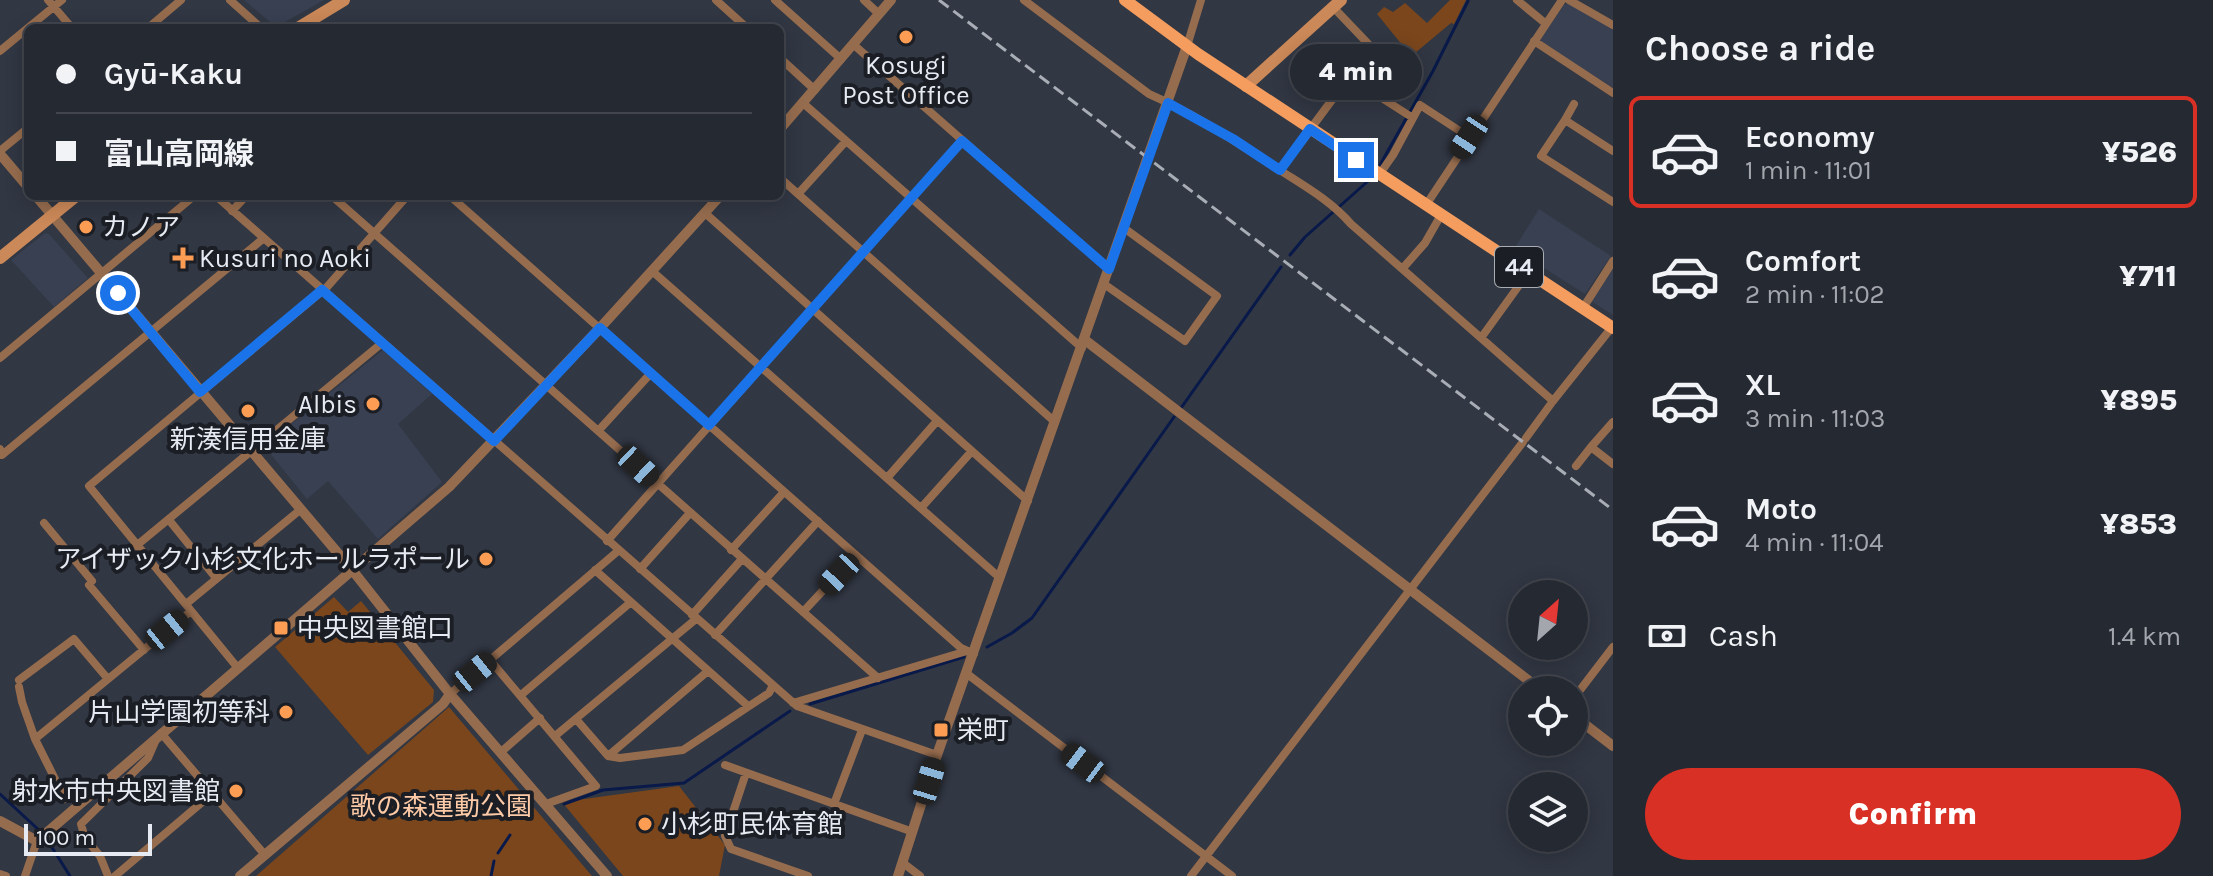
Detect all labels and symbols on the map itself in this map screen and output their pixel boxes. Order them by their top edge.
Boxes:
marker: Kosugi Post Office [897,28,915,46]
callout: 4 min [1290,44,1422,100]
place label: Kosugi Post Office [842,50,970,111]
car [1446,110,1492,164]
route end [1338,142,1374,178]
place label: カノア [102,212,180,243]
marker: カノア [77,218,95,236]
place label: Kusuri no Aoki [199,243,371,274]
road number: 44 [1495,247,1543,287]
marker: Kusuri no Aoki [174,249,192,267]
route start [100,275,136,311]
place label: Albis [298,389,357,420]
marker: Albis [364,395,382,413]
marker: 新湊信用金庫 [239,402,257,420]
place label: 新湊信用金庫 [170,424,326,455]
car [612,441,664,491]
place label: アイザック小杉文化ホールラポール [55,544,470,575]
car [814,548,864,600]
marker: アイザック小杉文化ホールラポール [477,550,495,568]
north arrow [1508,580,1588,660]
car [141,606,193,654]
place label: 中央図書館口 [297,613,453,644]
marker: 中央図書館口 [272,619,290,637]
car [449,648,501,696]
place label: 片山学園初等科 [88,697,270,728]
marker: 片山学園初等科 [277,703,295,721]
place label: 栄町 [957,715,1009,746]
marker: 栄町 [932,721,950,739]
car [1057,739,1109,787]
car [911,755,947,807]
place label: 射水市中央図書館 [12,776,220,807]
marker: 射水市中央図書館 [227,782,245,800]
park label: 歌の森運動公園 [350,791,532,822]
place label: 小杉町民体育館 [661,809,843,840]
marker: 小杉町民体育館 [636,815,654,833]
scale bar [24,820,152,856]

